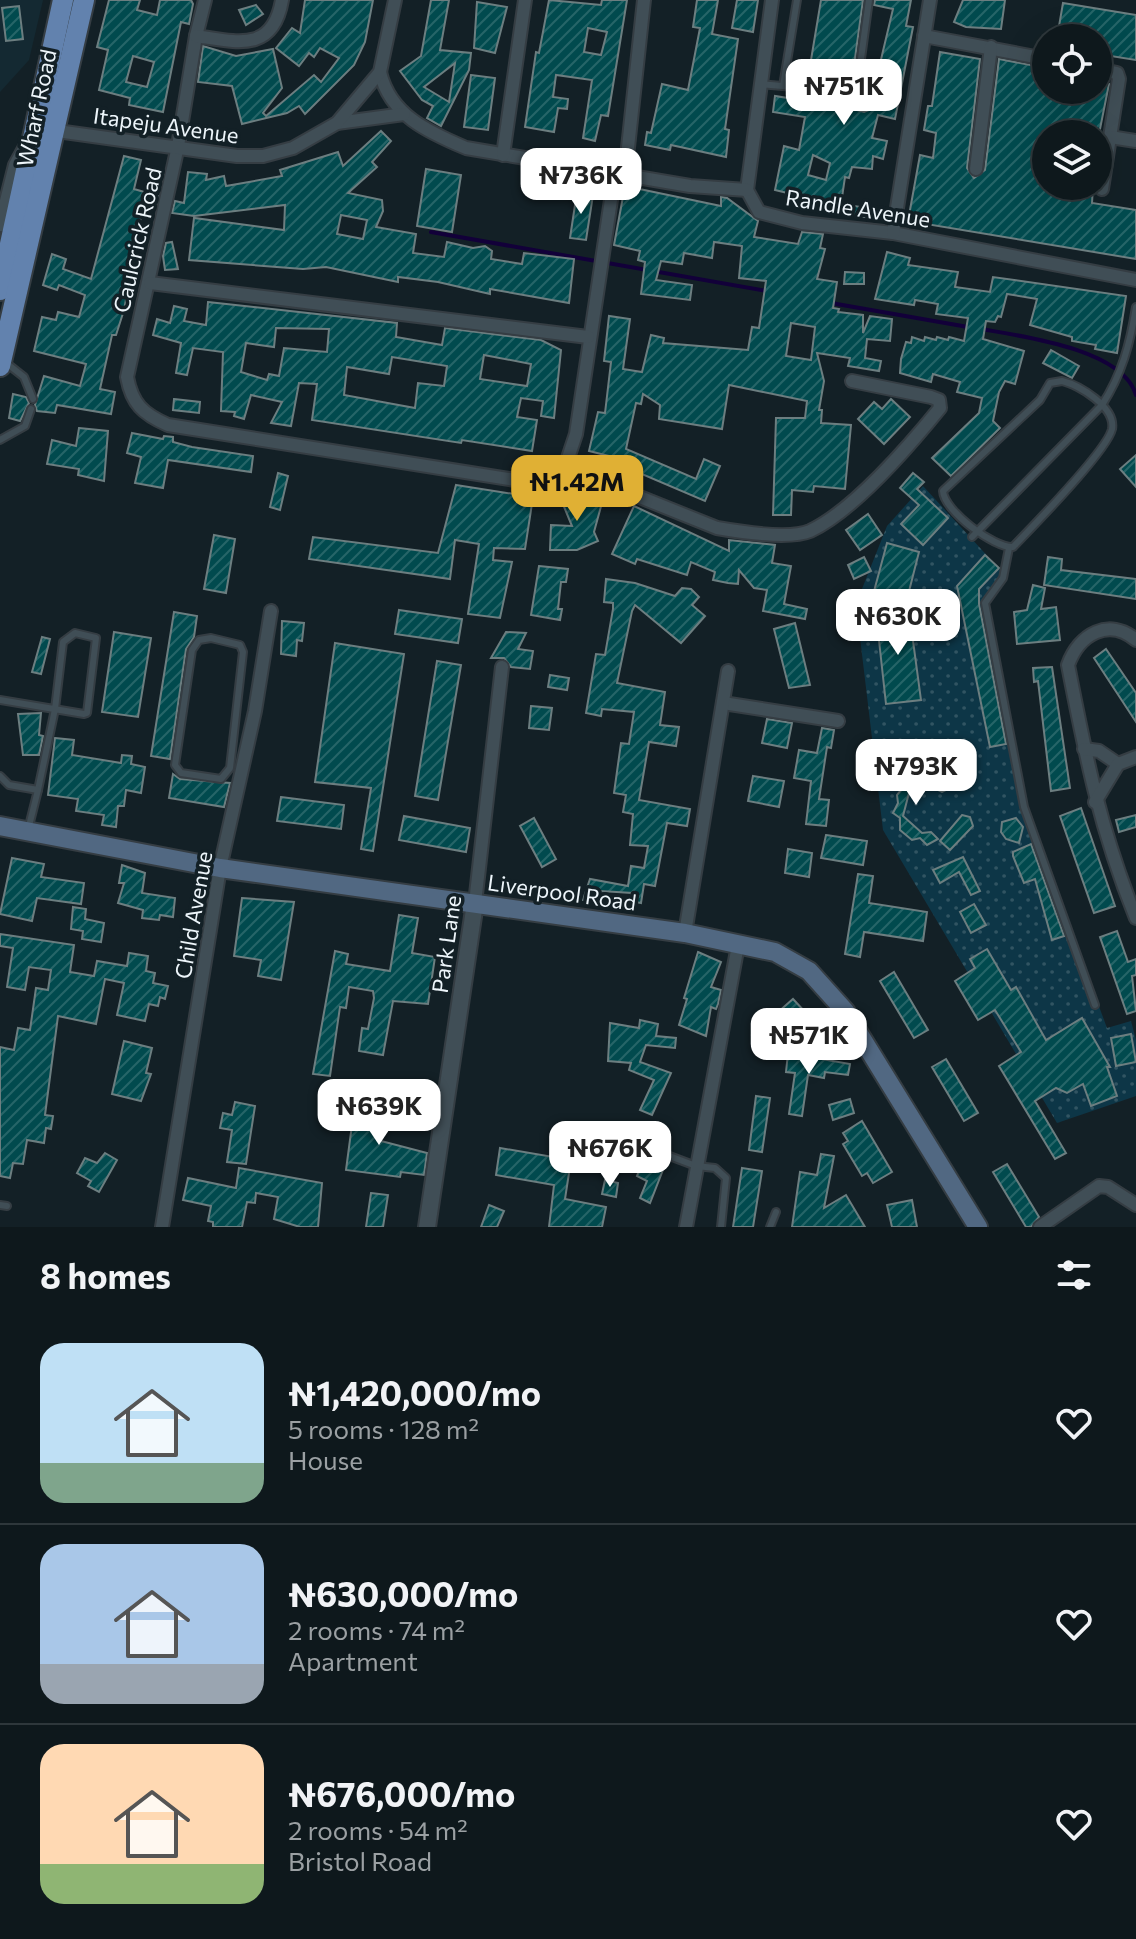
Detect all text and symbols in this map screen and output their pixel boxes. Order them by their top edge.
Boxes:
map controls [1032,24,1112,200]
button: locate [1032,24,1112,104]
street label: Wharf Road [10,47,62,169]
pin: ₦751K [788,59,900,127]
text: ₦751K [804,69,884,100]
street label: Itapeju Avenue [91,101,241,149]
button: layers [1032,120,1112,200]
pin: ₦736K [525,148,637,216]
text: ₦736K [539,158,623,189]
street label: Caulcrick Road [107,165,167,315]
street label: Randle Avenue [784,183,932,233]
pin: ₦1.42M [512,455,642,523]
text: ₦1.42M [529,465,625,496]
pin: ₦630K [842,589,954,657]
text: ₦630K [854,599,942,630]
pin: ₦793K [860,739,972,807]
text: ₦793K [874,749,958,780]
street label: Child Avenue [168,849,218,981]
street label: Liverpool Road [486,868,638,916]
street label: Park Lane [426,893,466,995]
pin: ₦571K [753,1008,865,1076]
text: ₦571K [769,1018,849,1049]
pin: ₦639K [323,1079,435,1147]
text: ₦639K [336,1089,422,1120]
pin: ₦676K [554,1121,666,1189]
text: ₦676K [567,1131,653,1162]
icon: filters [1052,1253,1096,1297]
text: 8 homes [40,1254,171,1296]
text: ₦1,420,000/mo [288,1371,541,1413]
icon: home [104,1375,200,1471]
icon: heart [1052,1401,1096,1445]
text: 5 rooms · 128 m² [288,1413,479,1444]
text: House [288,1444,363,1475]
text: ₦630,000/mo [288,1572,518,1614]
icon: home [104,1576,200,1672]
icon: heart [1052,1602,1096,1646]
text: 2 rooms · 74 m² [288,1614,465,1645]
text: Apartment [288,1645,418,1676]
text: ₦676,000/mo [288,1772,515,1814]
icon: home [104,1776,200,1872]
icon: heart [1052,1802,1096,1846]
text: 2 rooms · 54 m² [288,1814,468,1845]
text: Bristol Road [288,1845,432,1876]

